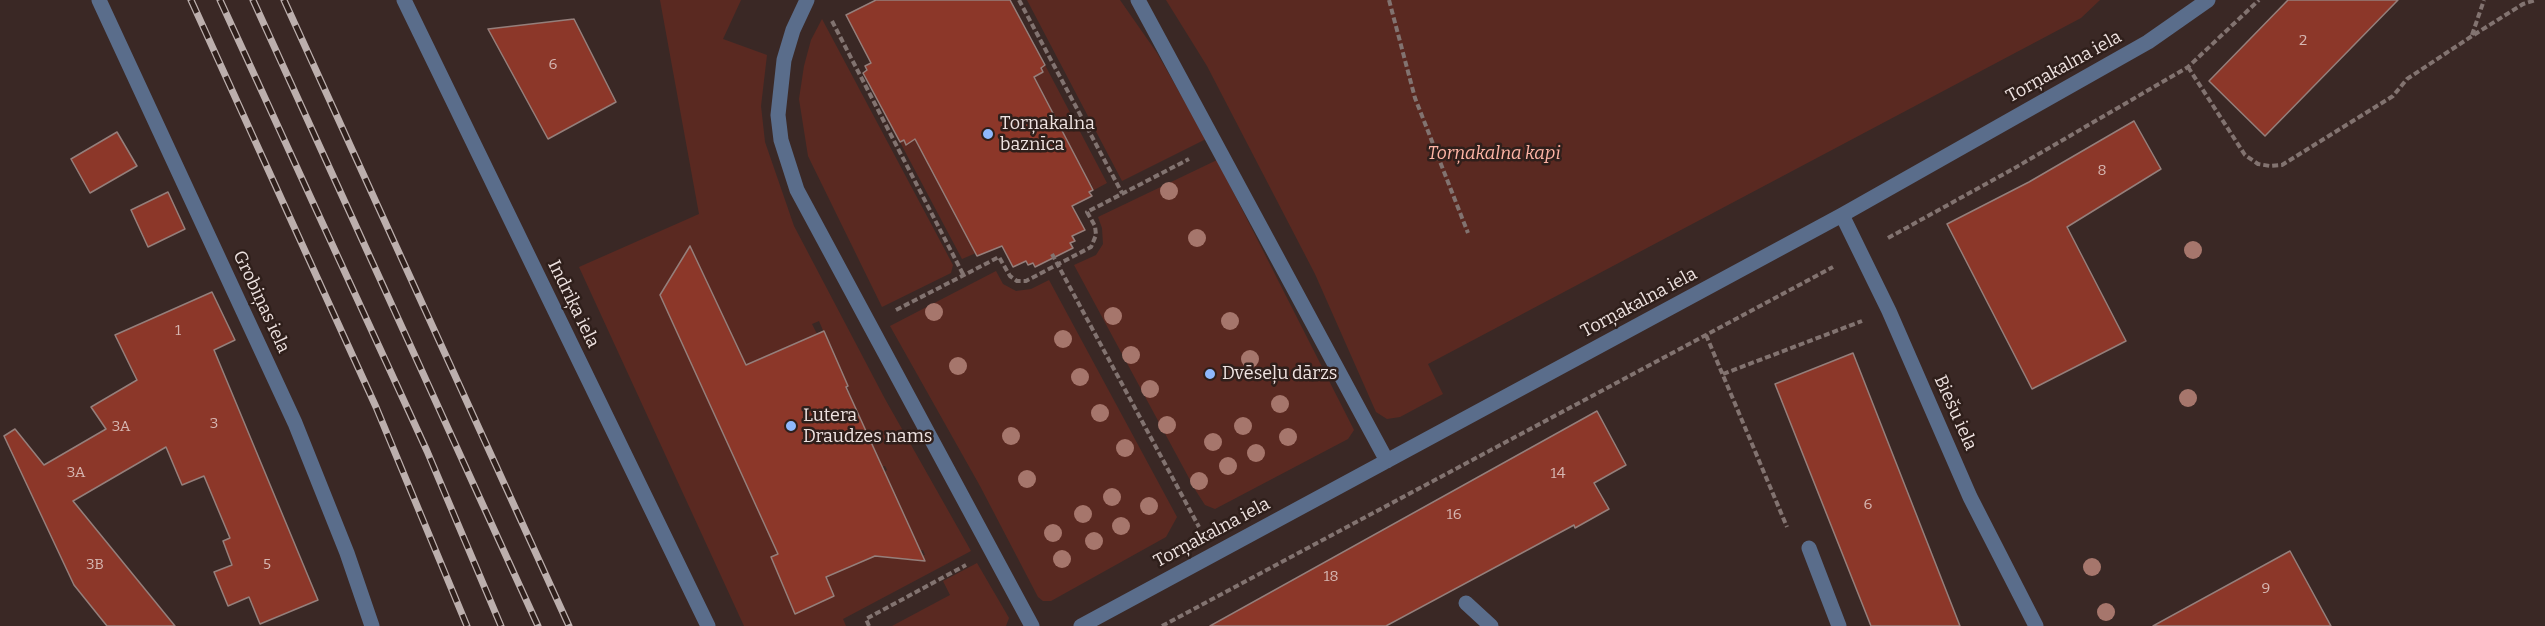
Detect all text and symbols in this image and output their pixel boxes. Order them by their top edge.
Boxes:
street label: Torņakalna iela [2003,26,2125,108]
house number: 2 [2299,32,2307,50]
house number: 6 [549,56,557,74]
place label: Torņakalna baznīca [1000,113,1095,156]
marker: Torņakalna baznīca [981,127,995,141]
park label: Torņakalna kapi [1427,143,1561,165]
house number: 8 [2097,162,2107,180]
street label: Grobiņas iela [228,247,294,357]
street label: Indriķa iela [543,257,603,351]
street label: Torņakalna iela [1577,263,1701,343]
house number: 1 [175,322,181,340]
place label: Dvēseļu dārzs [1222,363,1337,385]
marker: Dvēseļu dārzs [1203,367,1217,381]
street label: Biešu iela [1929,372,1981,454]
place label: Lutera Draudzes nams [803,405,932,448]
house number: 3 [210,415,218,433]
house number: 3A [112,418,130,436]
marker: Lutera Draudzes nams [784,419,798,433]
house number: 3A [67,464,85,482]
house number: 14 [1551,465,1565,483]
street label: Torņakalna iela [1150,493,1274,573]
house number: 6 [1864,496,1872,514]
house number: 16 [1447,506,1461,524]
house number: 3B [86,556,104,574]
house number: 5 [263,556,271,574]
house number: 18 [1323,568,1339,586]
house number: 9 [2262,580,2270,598]

